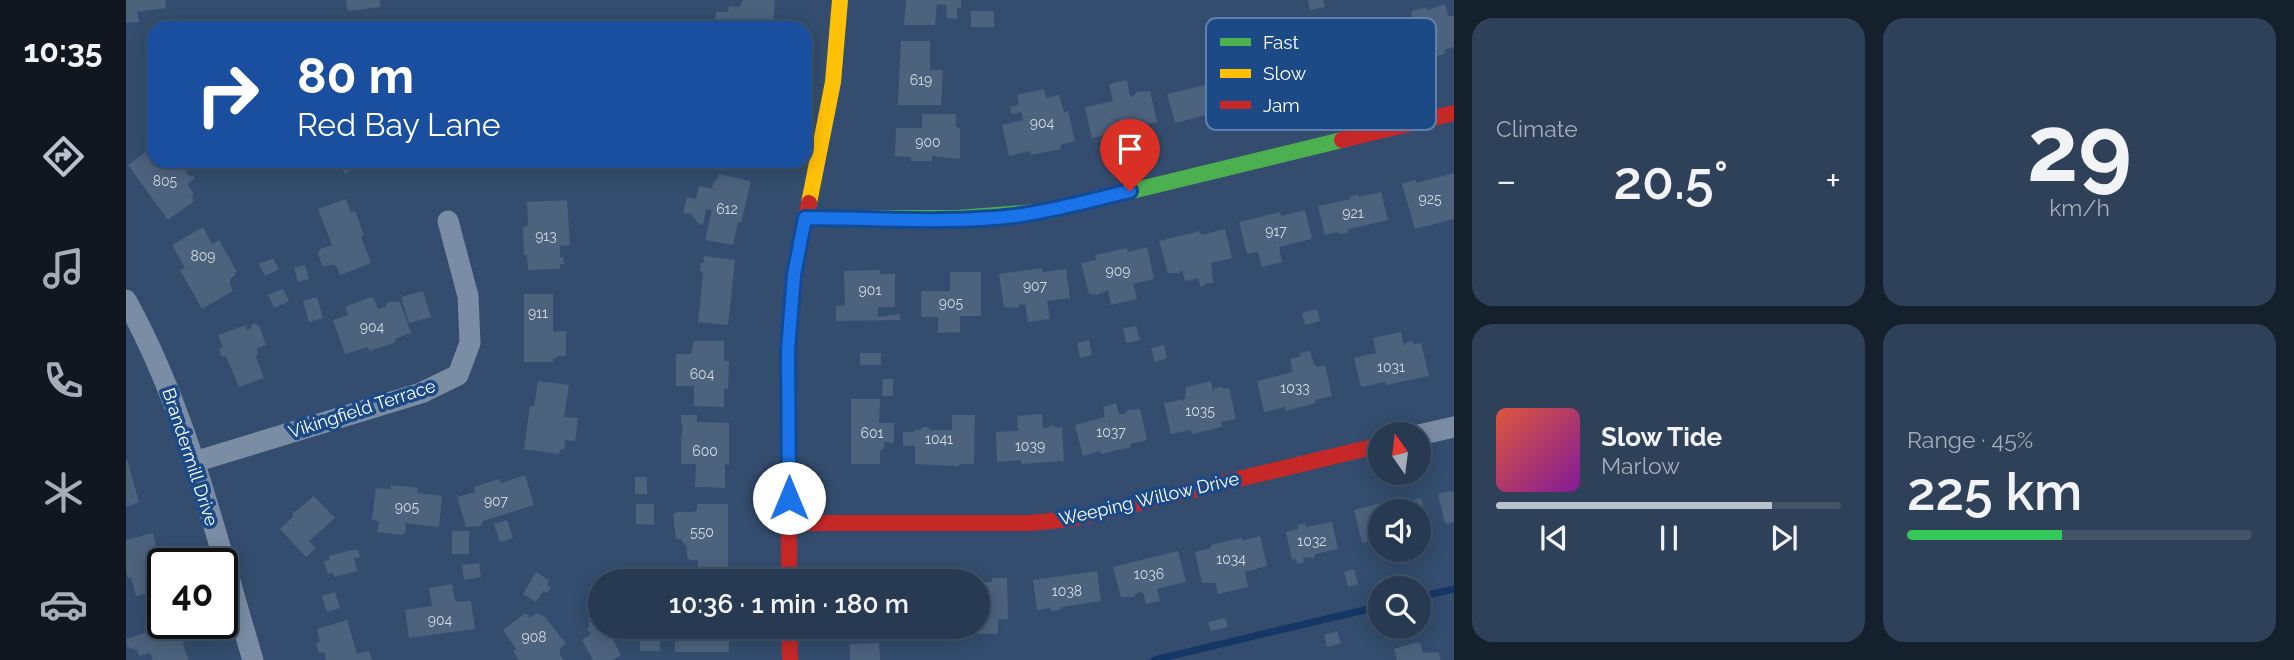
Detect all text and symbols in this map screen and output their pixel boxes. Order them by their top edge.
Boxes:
legend [1206,18,1436,130]
text: Fast [1263,31,1299,53]
text: 10:35 [24,32,102,69]
text: 80 m [297,47,414,104]
icon: right [182,49,273,140]
text: Slow [1263,62,1307,84]
house number: 619 [910,72,932,88]
text: Jam [1263,94,1300,116]
text: 29 [2027,95,2132,202]
text: Red Bay Lane [297,106,501,143]
house number: 904 [1030,115,1055,131]
text: Climate [1496,115,1578,142]
pin [1100,119,1160,191]
icon: arrive [1111,130,1149,168]
icon: directions [39,132,88,181]
house number: 900 [915,134,941,150]
text: 20.5° [1614,150,1728,211]
text: − [1496,158,1516,203]
text: + [1825,158,1841,203]
house number: 805 [153,173,178,189]
house number: 925 [1418,191,1442,207]
text: km/h [2049,194,2110,221]
house number: 612 [716,201,738,217]
house number: 921 [1342,205,1364,221]
house number: 917 [1265,223,1287,239]
house number: 913 [535,228,557,244]
icon: music [39,244,88,293]
house number: 809 [190,248,216,264]
house number: 909 [1106,263,1130,279]
house number: 907 [1023,278,1048,294]
house number: 901 [859,282,881,298]
house number: 905 [939,295,964,311]
house number: 911 [528,305,548,321]
house number: 904 [360,319,385,335]
icon: phone [39,356,88,405]
house number: 1031 [1377,359,1405,375]
house number: 604 [690,366,715,382]
street label: Vikingfield Terrace [286,375,438,442]
house number: 1033 [1280,380,1310,396]
street label: Brandermill Drive [158,385,223,529]
house number: 1035 [1185,403,1215,419]
north arrow [1368,422,1432,485]
map controls [1368,422,1431,639]
text: Slow Tide [1601,422,1722,452]
house number: 1037 [1096,424,1126,440]
house number: 601 [860,425,884,441]
text: Range · 45% [1907,426,2033,453]
house number: 1041 [925,431,953,447]
house number: 1039 [1015,438,1045,454]
house number: 600 [692,443,718,459]
text: Marlow [1601,452,1680,479]
position arrow [752,461,826,535]
text: 225 km [1907,461,2082,522]
street label: Weeping Willow Drive [1057,467,1241,529]
icon: climate [39,468,88,517]
house number: 907 [484,493,509,509]
house number: 905 [395,499,420,515]
button: sound [1368,499,1431,562]
icon: previous [1535,519,1573,557]
icon: pause [1650,519,1688,557]
icon: next [1765,519,1803,557]
house number: 550 [690,524,714,540]
house number: 1032 [1297,533,1327,549]
speed limit sign: 40 [147,548,238,639]
house number: 1034 [1216,551,1246,567]
house number: 1036 [1134,566,1164,582]
button: search [1368,576,1431,639]
icon: car [39,580,88,629]
house number: 1038 [1052,583,1082,599]
text: 10:36 · 1 min · 180 m [669,589,909,619]
house number: 904 [428,612,453,628]
house number: 908 [521,629,547,645]

